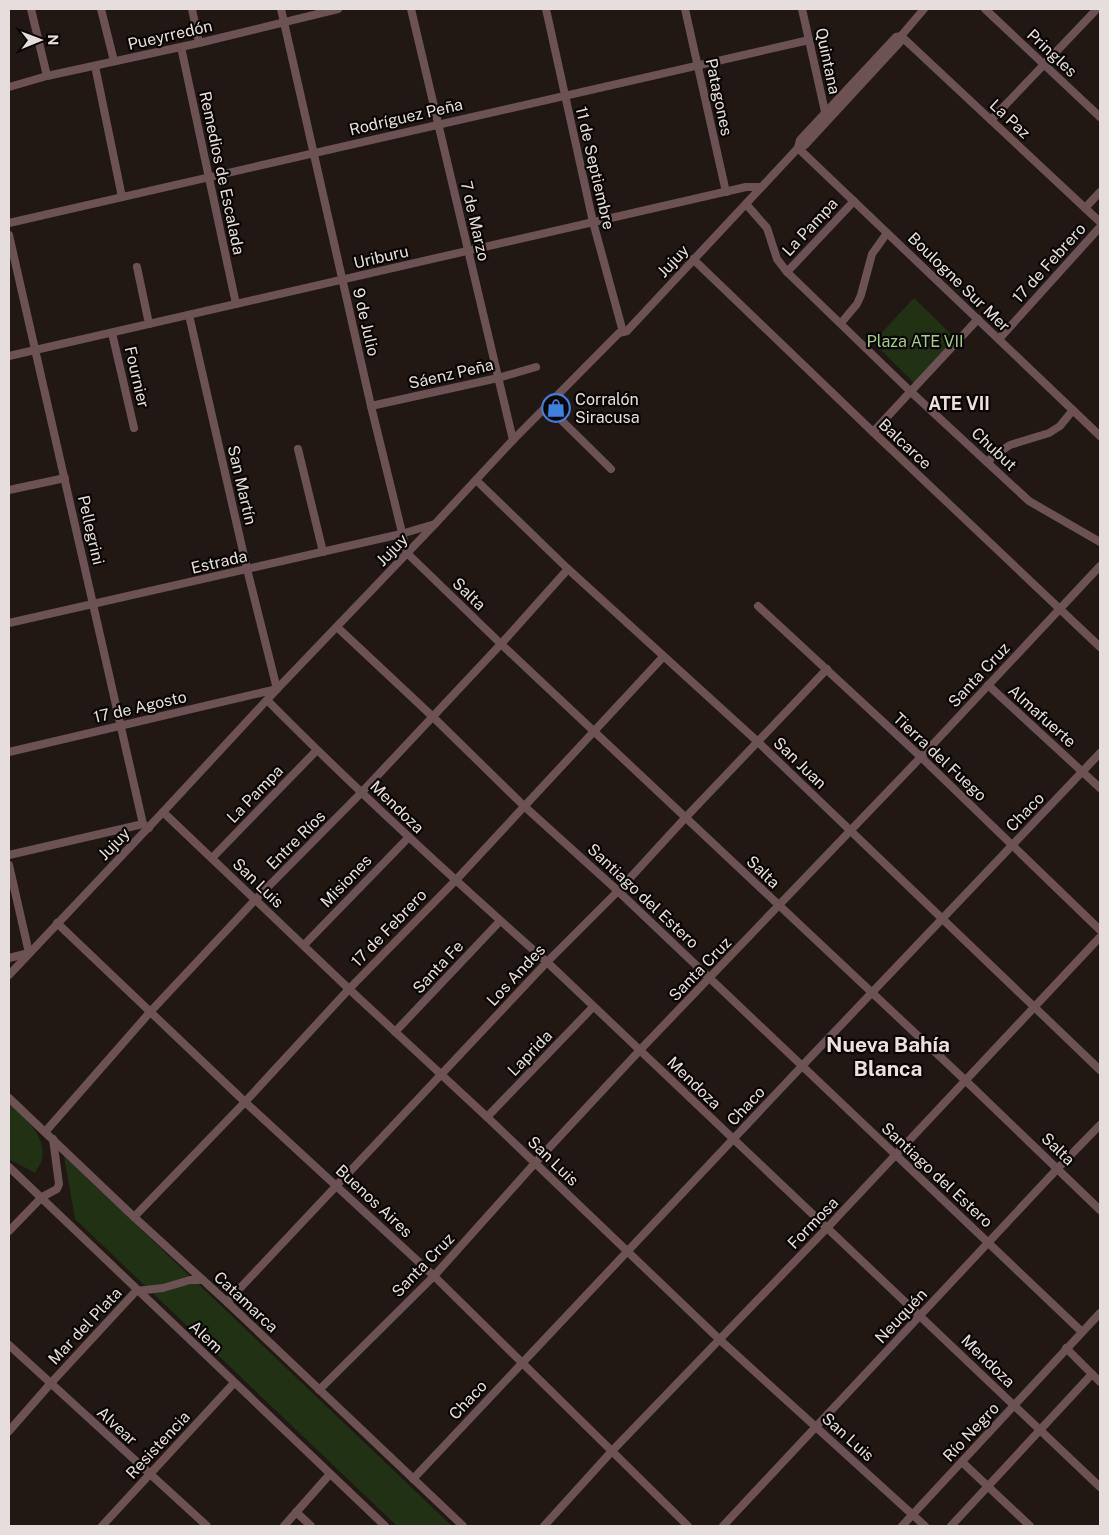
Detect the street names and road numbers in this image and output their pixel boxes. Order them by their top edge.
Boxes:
street label: Pueyrredón [126,16,214,54]
street label: Pringles [1023,25,1081,81]
street label: Quintana [812,26,844,96]
street label: Patagones [702,57,736,137]
street label: Remedios de Escalada [195,90,249,256]
street label: Rodríguez Peña [347,95,465,139]
street label: La Paz [986,96,1034,143]
street label: 11 de Septiembre [572,105,618,231]
street label: 7 de Marzo [457,179,493,263]
street label: La Pampa [778,194,842,260]
street label: 17 de Febrero [1008,219,1090,307]
street label: Boulogne Sur Mer [904,229,1014,335]
street label: Jujuy [653,240,693,281]
street label: Uriburu [352,241,410,273]
street label: 9 de Julio [349,286,383,358]
street label: Fournier [121,344,153,410]
street label: Sáenz Peña [407,355,495,393]
street label: Balcarce [875,415,935,473]
street label: Chubut [968,423,1020,475]
street label: San Martín [224,443,260,527]
street label: Pellegrini [74,493,108,567]
street label: Jujuy [372,530,412,570]
street label: Estrada [189,546,249,578]
street label: Salta [448,574,490,614]
street label: Santa Cruz [944,638,1014,711]
street label: Almafuerte [1004,681,1080,751]
street label: 17 de Agosto [92,687,188,727]
street label: Tierra del Fuego [889,709,991,805]
street label: San Juan [770,733,830,793]
street label: La Pampa [223,761,287,827]
street label: Mendoza [366,777,428,837]
street label: Chaco [1002,789,1048,835]
street label: Entre Ríos [263,807,329,873]
street label: Jujuy [94,824,134,864]
street label: Santiago del Estero [583,840,703,952]
street label: Misiones [316,851,376,911]
street label: Salta [742,852,784,892]
street label: San Luis [229,854,287,912]
street label: 17 de Febrero [347,885,431,971]
street label: Santa Cruz [665,933,735,1005]
street label: Santa Fe [409,937,467,997]
street label: Los Andes [483,940,549,1010]
street label: Laprida [504,1026,556,1080]
street label: Mendoza [663,1053,725,1113]
street label: Chaco [723,1082,769,1130]
street label: Santiago del Estero [877,1119,997,1231]
street label: Salta [1037,1129,1079,1169]
street label: San Luis [524,1132,582,1190]
street label: Buenos Aires [332,1161,416,1241]
street label: Formosa [784,1193,842,1253]
street label: Santa Cruz [388,1229,458,1301]
street label: Catamarca [210,1268,282,1336]
street label: Mar del Plata [44,1283,126,1369]
street label: Neuquén [871,1285,931,1347]
street label: Alem [185,1317,227,1357]
street label: Mendoza [957,1331,1019,1391]
street label: Chaco [445,1376,491,1424]
street label: Río Negro [939,1399,1003,1465]
street label: Alvear [93,1403,141,1449]
street label: Resistencia [122,1407,194,1483]
street label: San Luis [818,1409,878,1465]

